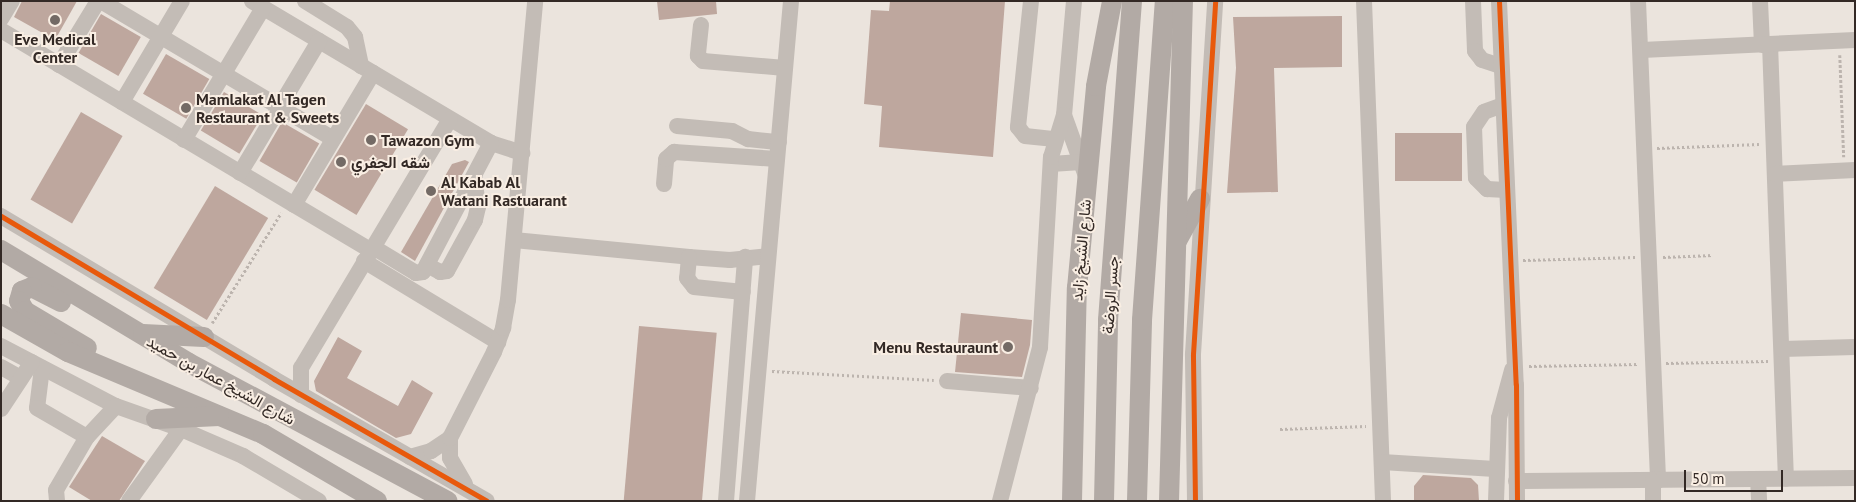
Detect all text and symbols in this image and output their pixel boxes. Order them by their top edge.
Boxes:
marker: Eve Medical Center [48,13,62,27]
place label: Eve Medical Center [14,29,96,67]
place label: Mamlakat Al Tagen Restaurant & Sweets [196,89,339,127]
marker: Mamlakat Al Tagen Restaurant & Sweets [180,102,192,114]
place label: Tawazon Gym [381,130,475,150]
marker: Tawazon Gym [365,134,377,146]
place label: شقه الجفري [351,152,430,172]
marker: شقه الجفري [335,156,347,168]
place label: Al Kabab Al Watani Rastuarant [441,172,567,210]
marker: Al Kabab Al Watani Rastuarant [425,185,437,197]
street label: شارع الشيخ زايد [1067,198,1095,302]
street label: جسر الروضة [1098,256,1122,334]
street label: شارع الشيخ عمار بن حميد [144,331,298,429]
place label: Menu Restauraunt [873,337,998,357]
marker: Menu Restauraunt [1002,341,1014,353]
scale bar [1686,460,1785,492]
text: 50 m [1692,469,1725,488]

